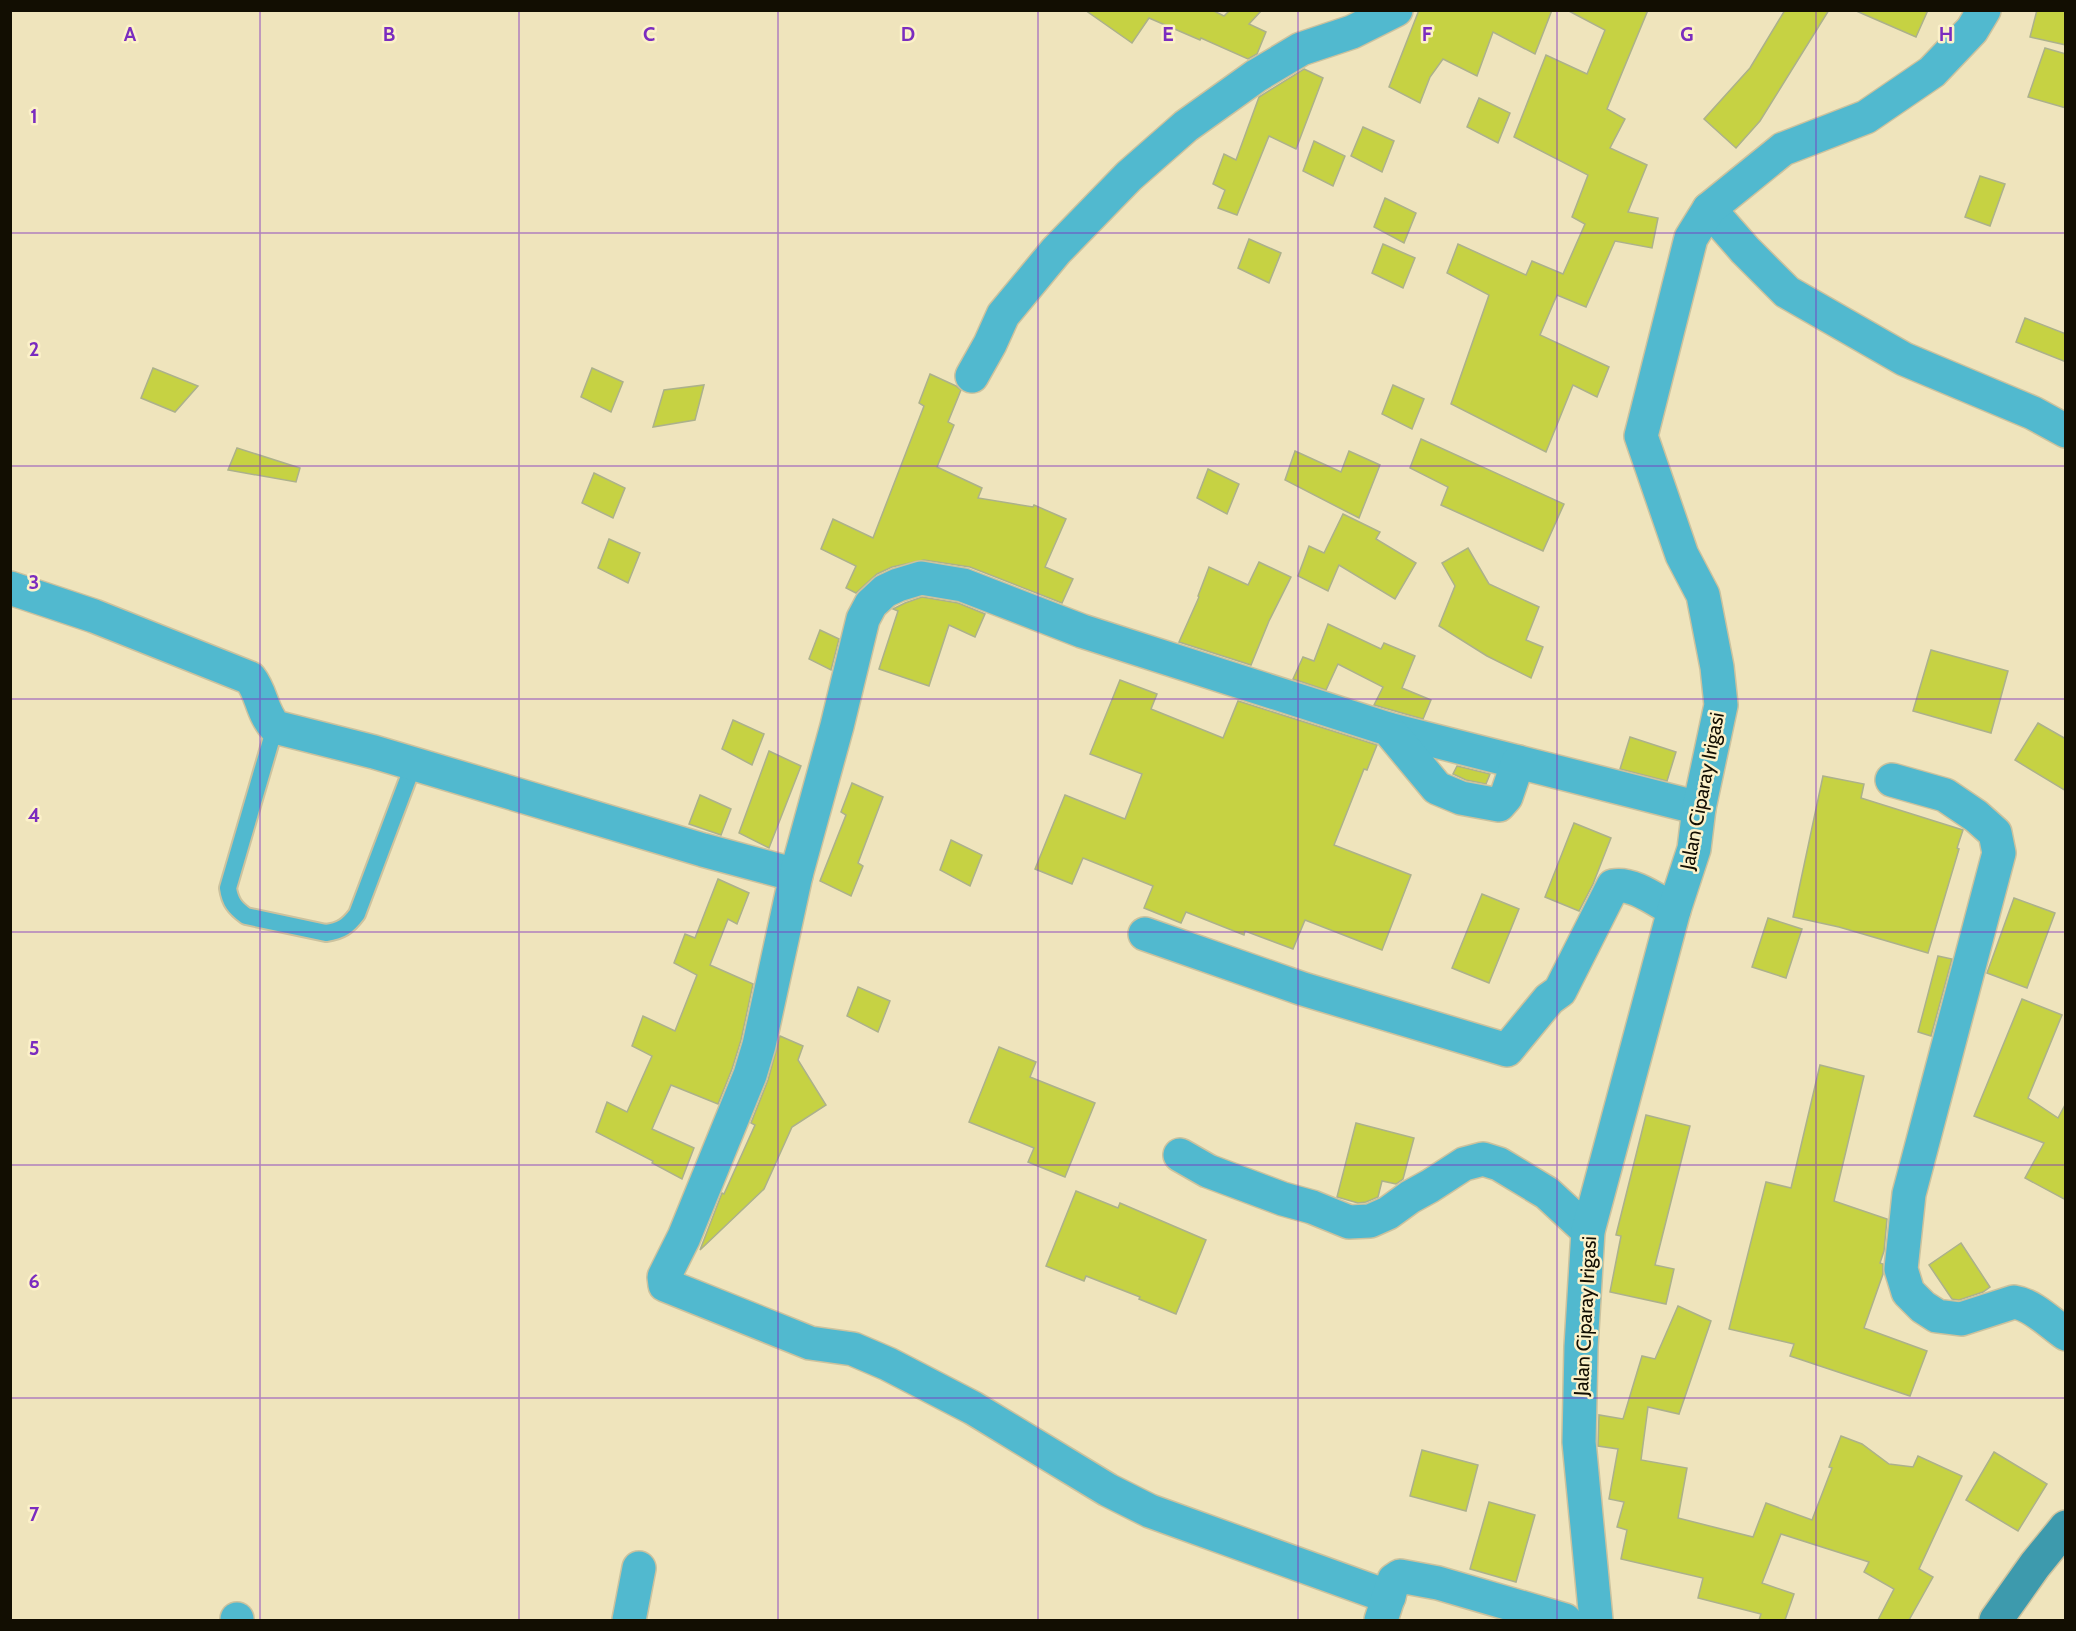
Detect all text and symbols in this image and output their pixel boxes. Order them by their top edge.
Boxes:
text: A [124,22,137,46]
text: B [383,22,395,46]
text: C [643,22,655,46]
text: D [901,22,915,46]
text: E [1162,22,1174,46]
text: F [1422,22,1433,46]
text: G [1680,22,1694,46]
text: H [1939,22,1953,46]
text: 1 [30,104,38,128]
text: 2 [29,337,39,361]
text: 3 [29,570,39,594]
street label: Jalan Ciparay Irigasi [1675,710,1729,873]
text: 4 [28,803,40,827]
text: 5 [29,1036,39,1060]
street label: Jalan Ciparay Irigasi [1569,1235,1601,1398]
text: 6 [28,1269,40,1293]
text: 7 [29,1502,40,1526]

